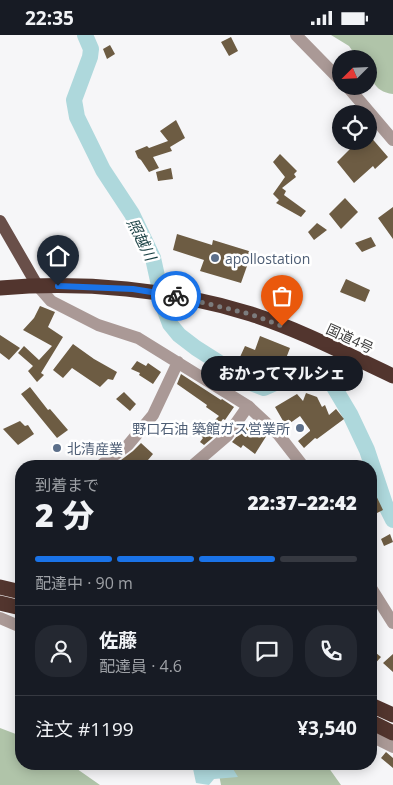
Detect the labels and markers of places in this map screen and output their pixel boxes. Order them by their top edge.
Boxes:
pin [37,235,79,286]
place label: apollostation [225,249,310,268]
marker: apollostation [209,252,221,264]
pin [261,275,303,326]
callout: おかってマルシェ [201,356,363,391]
place label: 野口石油 築館ガス営業所 [132,419,290,438]
marker: 野口石油 築館ガス営業所 [294,422,306,434]
place label: 北清産業 [67,439,123,458]
marker: 北清産業 [51,442,63,454]

